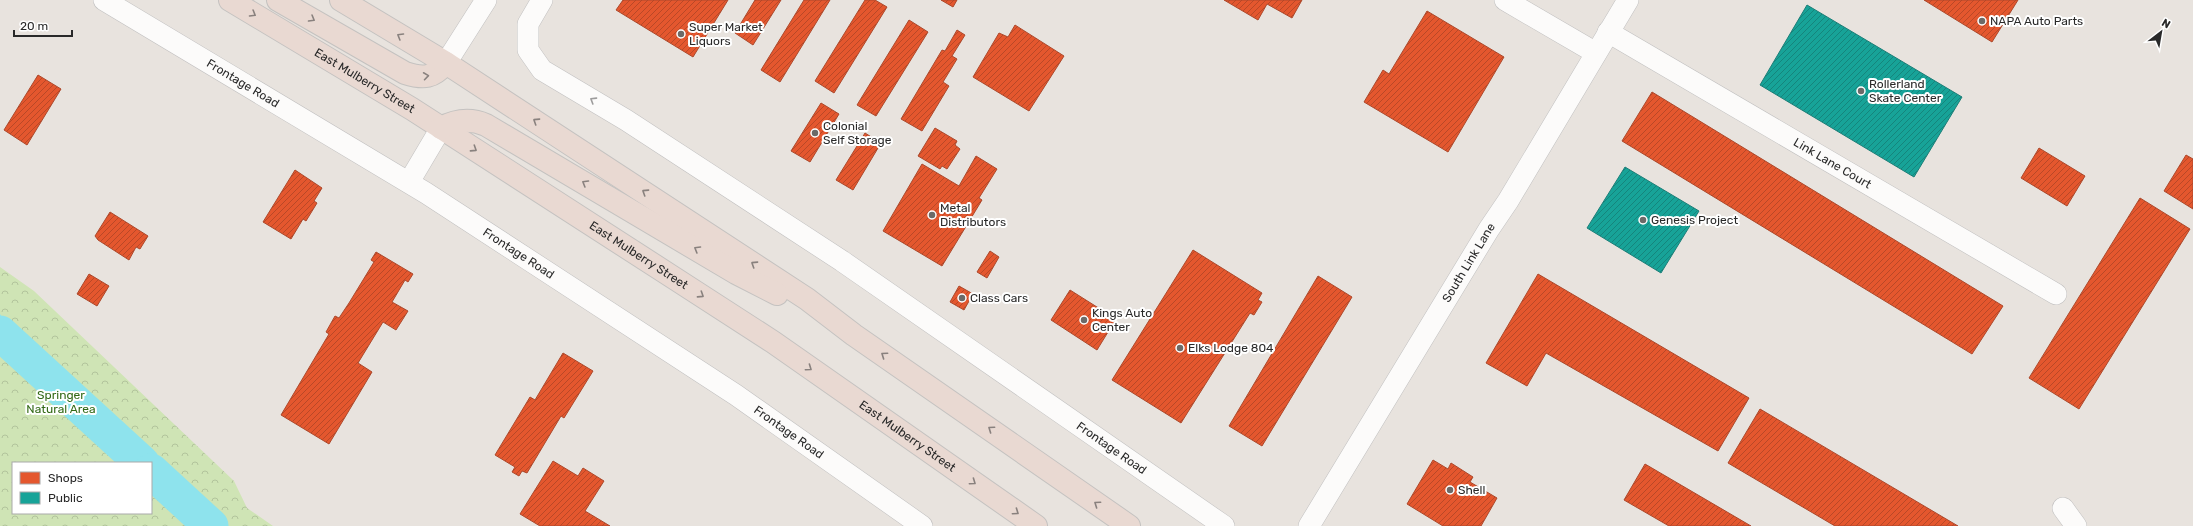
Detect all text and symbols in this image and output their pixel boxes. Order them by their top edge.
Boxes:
one-way arrow [249,9,256,17]
scale bar [14,12,72,38]
north arrow [2141,12,2181,52]
place label: NAPA Auto Parts [1990,14,2083,28]
one-way arrow [307,15,315,22]
marker: NAPA Auto Parts [1977,16,1987,26]
text: N [2159,16,2173,32]
text: 20 m [20,19,48,33]
place label: Super Market Liquors [689,20,763,48]
marker: Super Market Liquors [676,29,686,39]
one-way arrow [397,33,404,40]
street label: East Mulberry Street [312,45,418,116]
street label: Frontage Road [204,56,282,110]
one-way arrow [423,72,430,81]
place label: Rollerland Skate Center [1869,77,1942,105]
marker: Rollerland Skate Center [1856,86,1866,96]
one-way arrow [590,97,597,104]
one-way arrow [533,119,540,126]
place label: Colonial Self Storage [823,119,892,147]
marker: Colonial Self Storage [810,128,820,138]
street label: Link Lane Court [1791,135,1874,192]
one-way arrow [470,144,477,152]
one-way arrow [582,181,589,188]
one-way arrow [642,190,649,197]
place label: Metal Distributors [940,201,1006,229]
marker: Metal Distributors [927,210,937,220]
place label: Genesis Project [1651,213,1738,227]
marker: Genesis Project [1638,215,1648,225]
street label: East Mulberry Street [587,218,691,292]
street label: South Link Lane [1439,220,1498,305]
street label: Frontage Road [480,225,557,282]
one-way arrow [694,247,701,254]
one-way arrow [751,262,758,269]
one-way arrow [697,291,704,298]
place label: Class Cars [970,291,1028,305]
marker: Class Cars [957,293,967,303]
place label: Kings Auto Center [1092,306,1152,334]
marker: Kings Auto Center [1079,315,1089,325]
place label: Elks Lodge 804 [1188,341,1274,355]
marker: Elks Lodge 804 [1175,343,1185,353]
one-way arrow [881,352,888,360]
one-way arrow [805,363,812,371]
park label: Springer Natural Area [26,388,96,416]
street label: East Mulberry Street [857,398,959,475]
street label: Frontage Road [751,403,826,462]
street label: Frontage Road [1074,419,1149,477]
one-way arrow [988,427,995,434]
legend [12,462,152,514]
text: Shops [48,471,83,485]
one-way arrow [969,477,976,485]
place label: Shell [1458,483,1485,497]
marker: Shell [1445,485,1455,495]
text: Public [48,491,83,505]
one-way arrow [1095,502,1102,509]
one-way arrow [1012,507,1019,514]

